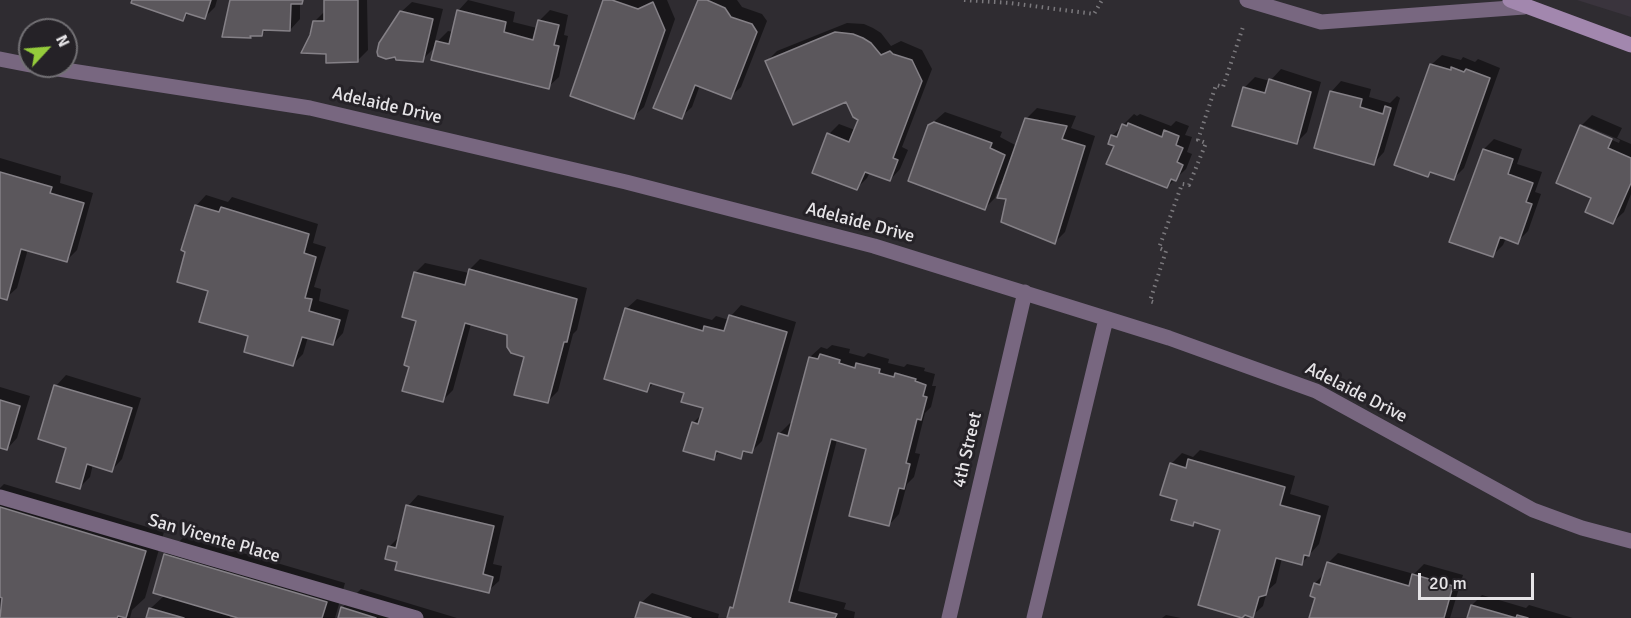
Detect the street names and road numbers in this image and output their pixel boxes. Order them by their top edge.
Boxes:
street label: Adelaide Drive [330,83,444,129]
street label: Adelaide Drive [803,198,917,248]
street label: Adelaide Drive [1301,358,1411,428]
street label: 4th Street [949,410,987,490]
street label: San Vicente Place [145,510,283,568]

